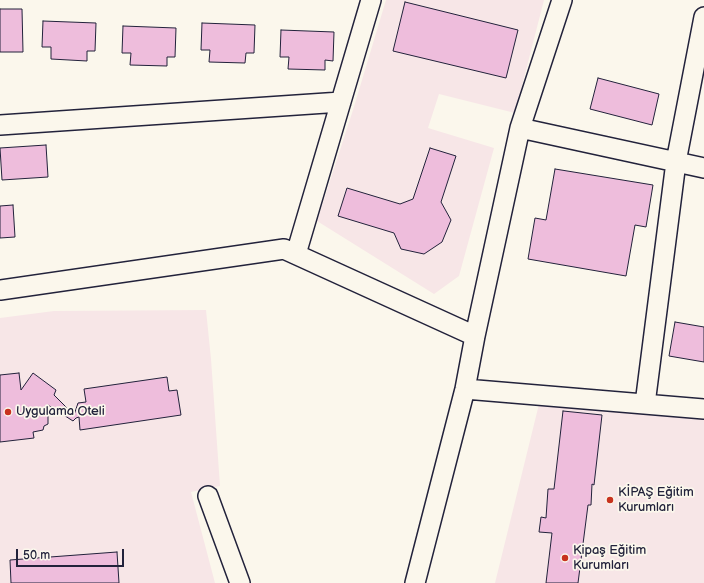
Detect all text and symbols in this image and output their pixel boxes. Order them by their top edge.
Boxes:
place label: Uygulama Oteli [16,404,105,420]
marker: Uygulama Oteli [3,407,13,417]
place label: KİPAŞ Eğitim Kurumları [618,485,694,516]
marker: KİPAŞ Eğitim Kurumları [605,495,615,505]
scale bar [18,541,126,567]
place label: Kipaş Eğitim Kurumları [573,543,646,574]
text: 50 m [23,548,50,563]
marker: Kipaş Eğitim Kurumları [560,553,570,563]

